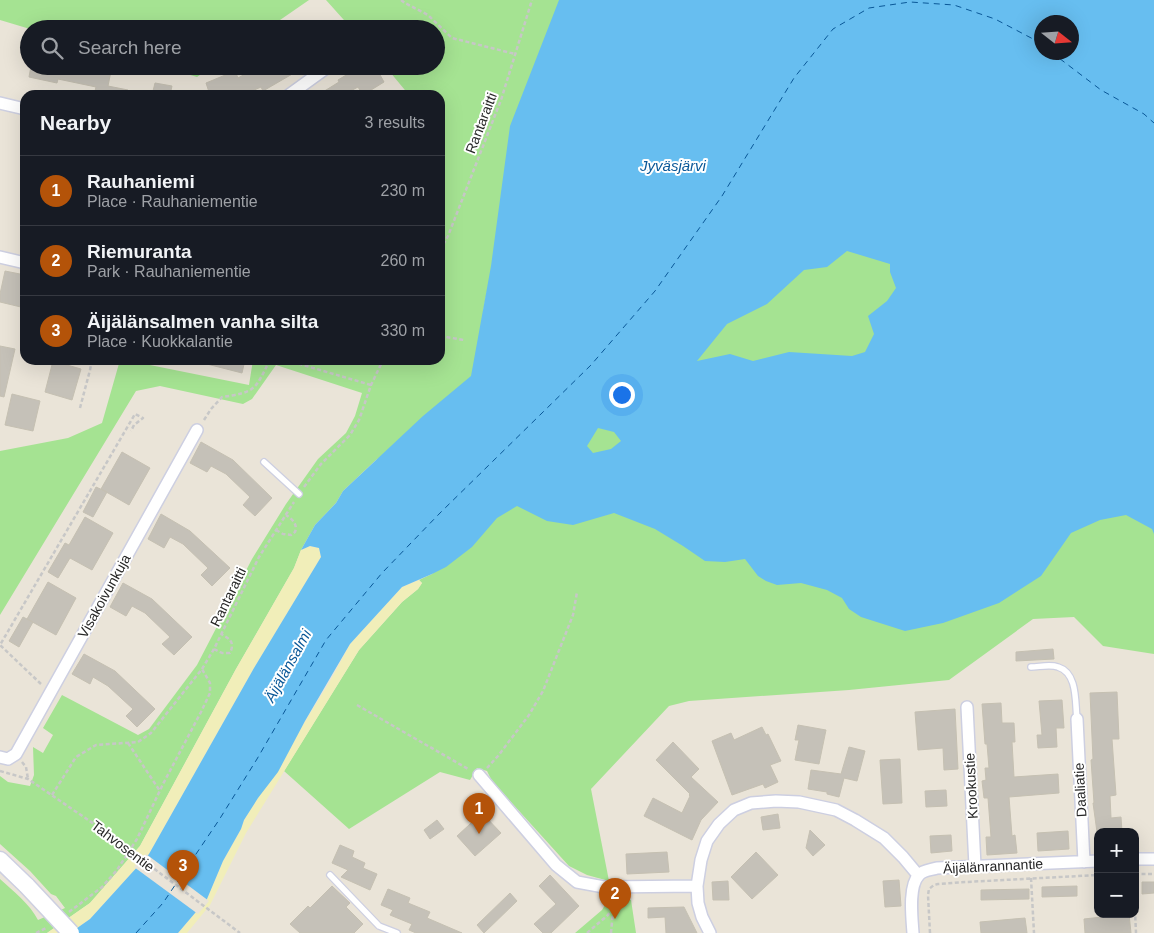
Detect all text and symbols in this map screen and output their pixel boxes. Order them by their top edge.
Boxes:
north arrow [1034,15,1079,60]
search box [20,20,445,75]
icon: search [38,34,66,62]
text: Search here [78,37,182,58]
street label: Rantaraitti [462,90,500,156]
text: Nearby [40,111,111,134]
text: 3 results [365,114,425,131]
water label: Jyväsjärvi [639,157,707,174]
text: Rauhaniemi [87,171,195,192]
text: 1 [52,182,60,199]
text: 230 m [381,182,425,199]
text: Place · Rauhaniementie [87,193,258,210]
text: Riemuranta [87,241,192,262]
text: 2 [52,252,60,269]
text: 260 m [381,252,425,269]
text: Park · Rauhaniementie [87,263,251,280]
text: Äijälänsalmen vanha silta [87,311,318,332]
text: 3 [52,322,60,339]
text: 330 m [381,322,425,339]
text: Place · Kuokkalantie [87,333,233,350]
your location [609,382,635,408]
street label: Visakoivunkuja [74,551,134,641]
street label: Rantaraitti [207,565,249,629]
water label: Äijälänsalmi [260,626,315,706]
street label: Krookustie [961,752,981,819]
street label: Daaliatie [1071,762,1089,818]
pin: 1 [463,793,495,834]
street label: Tahvosentie [88,817,158,875]
map controls [1094,828,1139,918]
button: + [1094,828,1139,873]
pin: 3 [167,850,199,891]
street label: Äijälänrannantie [942,855,1044,877]
button: − [1094,873,1139,918]
pin: 2 [599,878,631,919]

